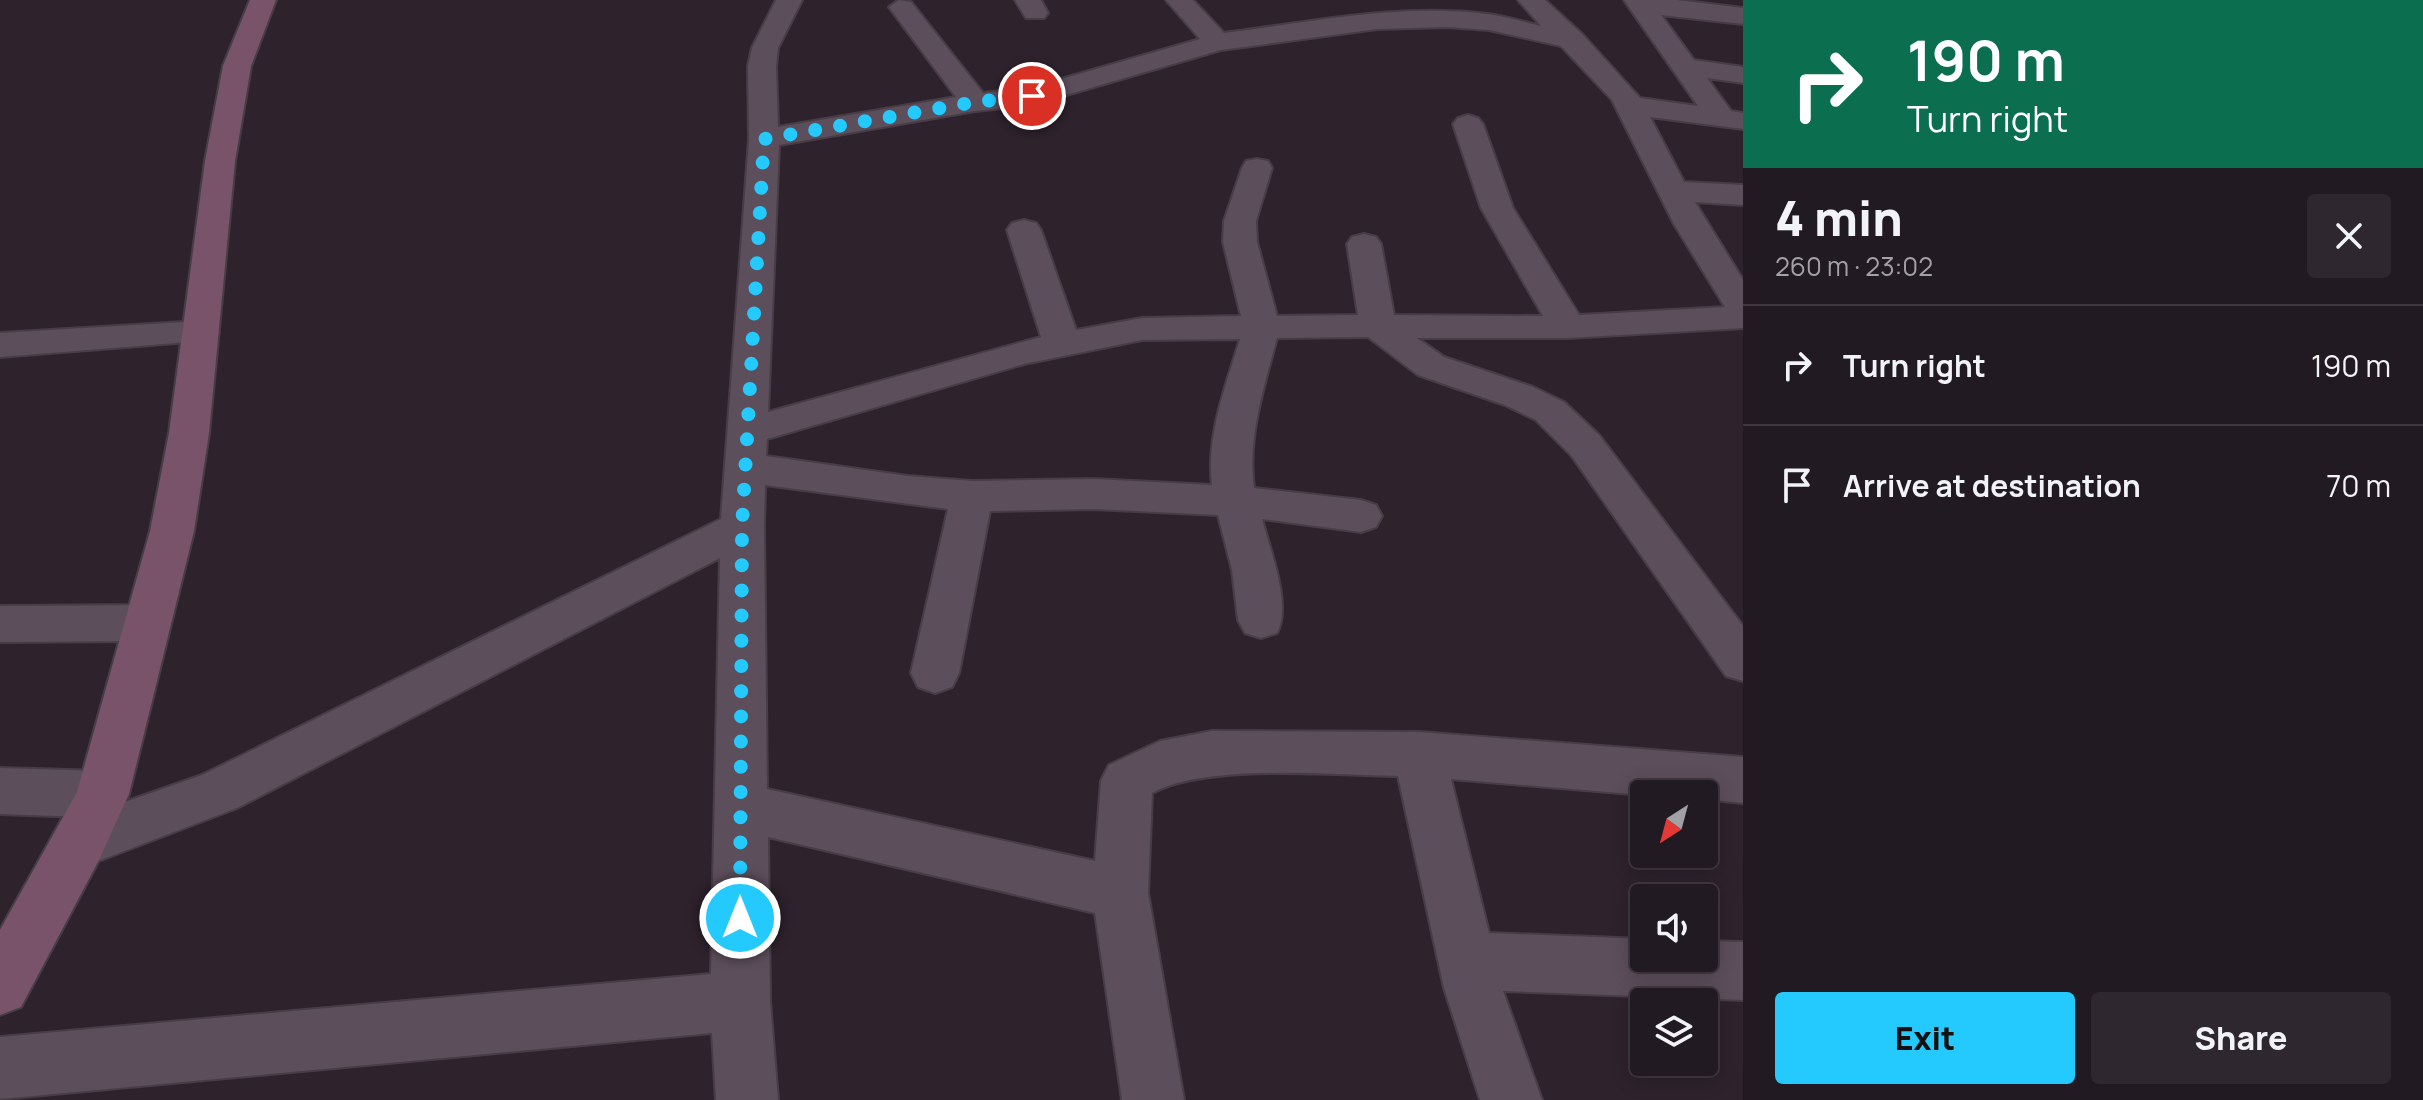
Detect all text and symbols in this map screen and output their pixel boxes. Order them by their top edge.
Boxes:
text: 190 m [1907,21,2065,98]
icon: right [1775,32,1879,136]
pin [998,62,1066,130]
icon: arrive [1010,74,1054,118]
text: Turn right [1907,94,2068,143]
text: 4 min [1775,185,1903,250]
button: close [2307,194,2391,278]
text: 260 m · 23:02 [1775,248,1933,284]
icon: right [1775,343,1819,387]
text: Turn right [1843,345,1986,386]
text: 190 m [2311,345,2391,386]
icon: arrive [1775,463,1819,507]
text: Arrive at destination [1843,465,2141,506]
text: 70 m [2326,465,2391,506]
north arrow [1630,780,1718,868]
map controls [1630,780,1718,1076]
position arrow [698,876,782,960]
button: sound [1630,884,1718,972]
button: layers [1630,988,1718,1076]
button: Exit [1775,992,2075,1084]
button: Share [2091,992,2391,1084]

